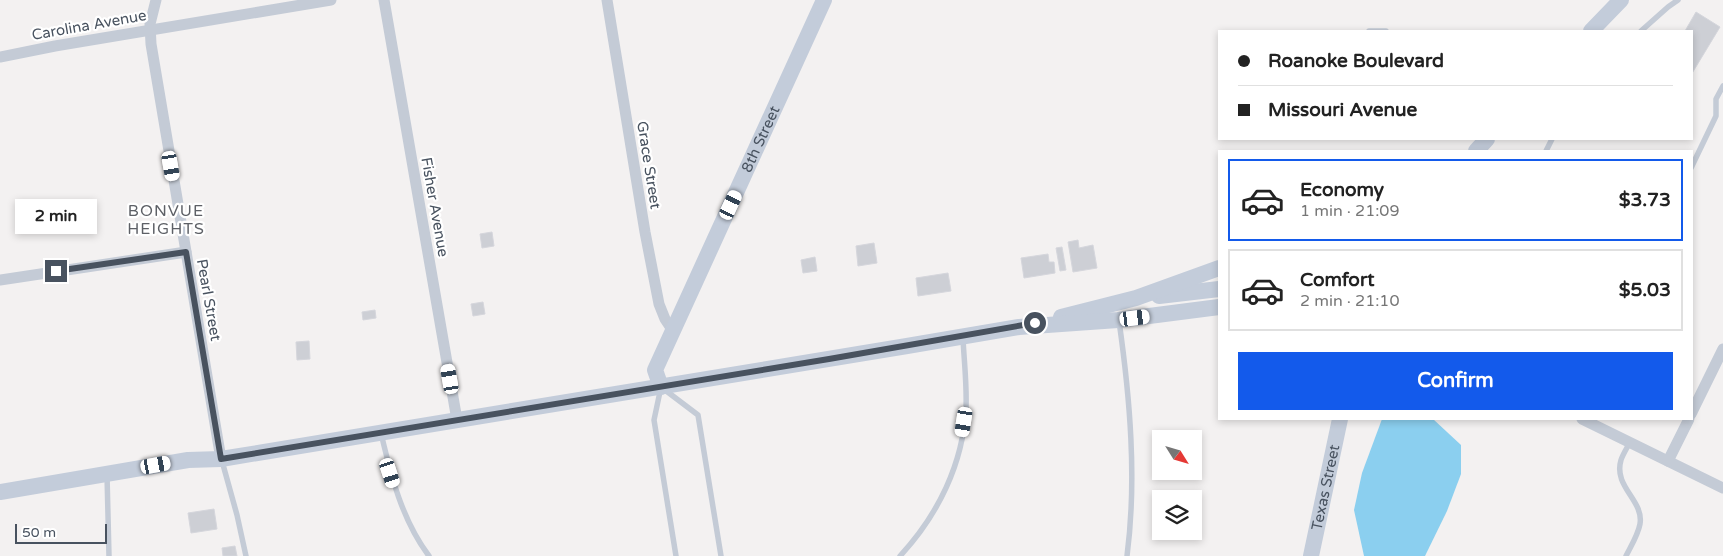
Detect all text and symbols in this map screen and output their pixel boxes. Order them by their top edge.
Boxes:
street label: Carolina Avenue [30,6,148,44]
text: Roanoke Boulevard [1268,50,1444,72]
text: Missouri Avenue [1268,99,1417,121]
street label: 8th Street [738,103,784,175]
street label: Grace Street [633,120,665,210]
car [161,150,180,182]
street label: Fisher Avenue [417,156,453,258]
icon: car [1240,178,1285,223]
text: Economy [1300,179,1384,201]
car [717,188,744,222]
text: $3.73 [1619,189,1671,211]
callout: 2 min [15,198,97,234]
district label: BONVUE HEIGHTS [127,201,205,239]
text: 1 min · 21:09 [1300,201,1399,221]
text: 2 min [35,206,77,226]
street label: Pearl Street [193,258,225,343]
route end [45,260,67,282]
icon: car [1240,268,1285,313]
text: Comfort [1300,269,1374,291]
text: $5.03 [1619,279,1671,301]
text: 2 min · 21:10 [1300,291,1399,311]
car [1119,309,1150,327]
route start [1024,312,1046,334]
button: Confirm [1238,352,1673,410]
car [440,363,459,395]
car [954,406,973,438]
north arrow [1152,430,1202,480]
map controls [1152,430,1202,540]
street label: Texas Street [1308,443,1343,532]
car [139,455,172,475]
car [378,456,401,490]
button: layers [1152,490,1202,540]
scale bar [15,521,108,544]
text: 50 m [22,524,56,541]

